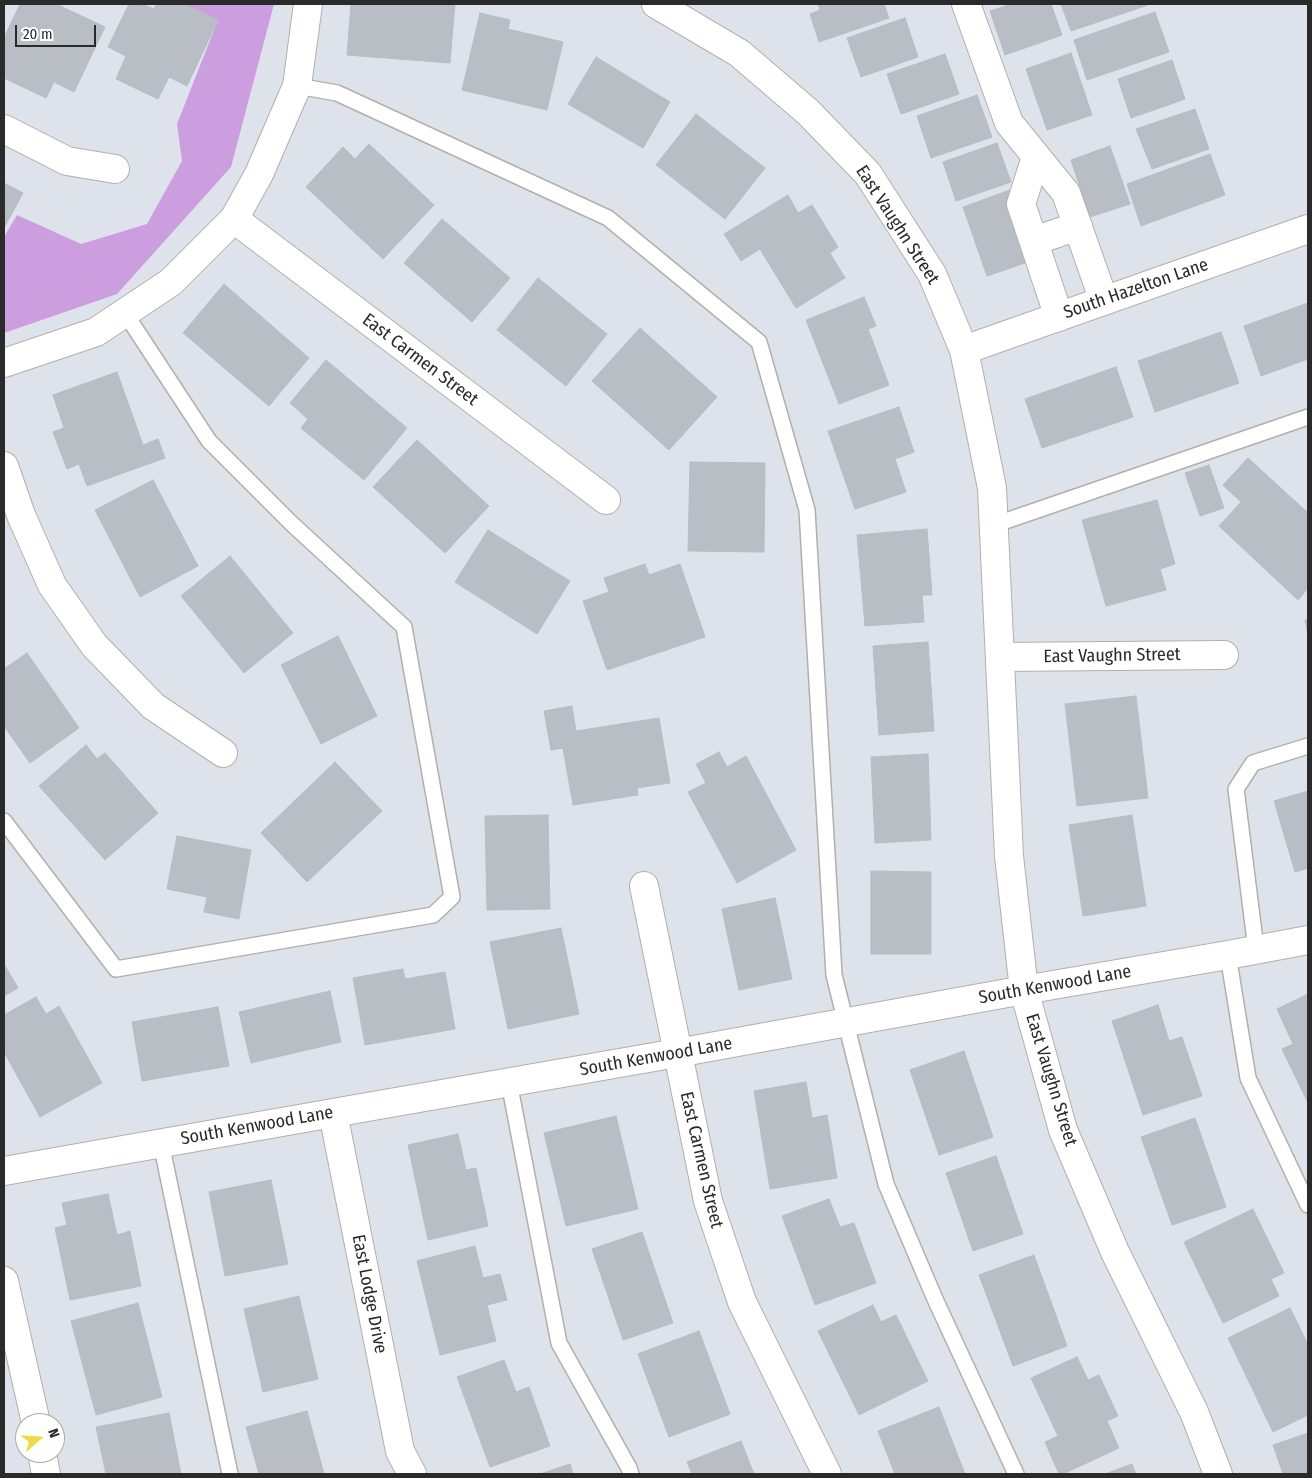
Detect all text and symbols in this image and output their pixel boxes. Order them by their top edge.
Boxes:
scale bar [18,15,99,47]
text: 20 m [23,25,53,43]
street label: East Vaughn Street [851,162,943,288]
street label: South Hazelton Lane [1061,254,1211,324]
street label: East Carmen Street [358,309,482,411]
street label: East Vaughn Street [1043,644,1181,668]
street label: South Kenwood Lane [977,961,1133,1009]
street label: East Vaughn Street [1021,1011,1081,1149]
street label: South Kenwood Lane [578,1033,734,1081]
street label: East Carmen Street [675,1090,727,1230]
street label: South Kenwood Lane [179,1102,335,1150]
street label: East Lodge Drive [347,1233,391,1355]
north arrow [15,1413,65,1463]
text: N [44,1427,63,1440]

